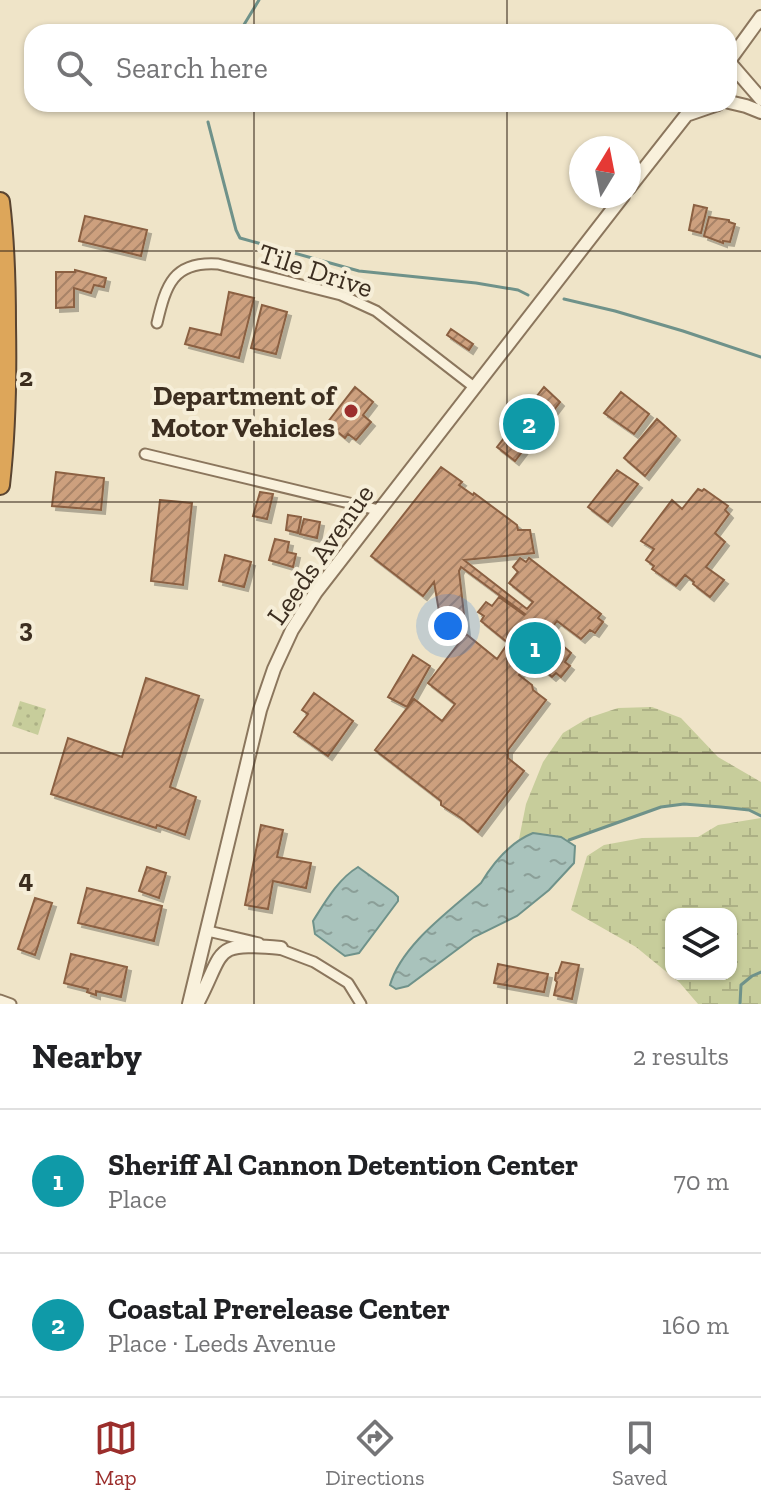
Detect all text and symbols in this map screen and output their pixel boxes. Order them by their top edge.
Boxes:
search box [24,24,737,112]
icon: search [52,46,96,90]
text: Search here [116,50,268,86]
north arrow [569,136,641,208]
street label: Tile Drive [255,237,377,304]
text: 2 [19,361,33,393]
place label: Department of Motor Vehicles [151,379,337,444]
pin: 2 [503,394,555,454]
marker: Department of Motor Vehicles [342,402,360,420]
street label: Leeds Avenue [260,478,381,631]
your location [428,606,468,646]
text: 3 [19,612,33,644]
pin: 1 [509,618,561,678]
text: 4 [19,863,34,895]
map controls [665,908,737,980]
button: layers [665,908,737,980]
text: Nearby [32,1036,142,1077]
text: 2 results [633,1040,729,1072]
text: Sheriff Al Cannon Detention Center [108,1147,578,1183]
text: 1 [53,1165,63,1197]
text: 70 m [673,1165,729,1197]
text: Place [108,1183,167,1215]
text: Coastal Prerelease Center [108,1291,450,1327]
text: 2 [51,1309,65,1341]
text: 160 m [662,1309,729,1341]
text: Place · Leeds Avenue [108,1327,336,1359]
tab: Map [94,1416,138,1491]
tab: Directions [325,1416,425,1491]
tab: Saved [612,1416,667,1491]

